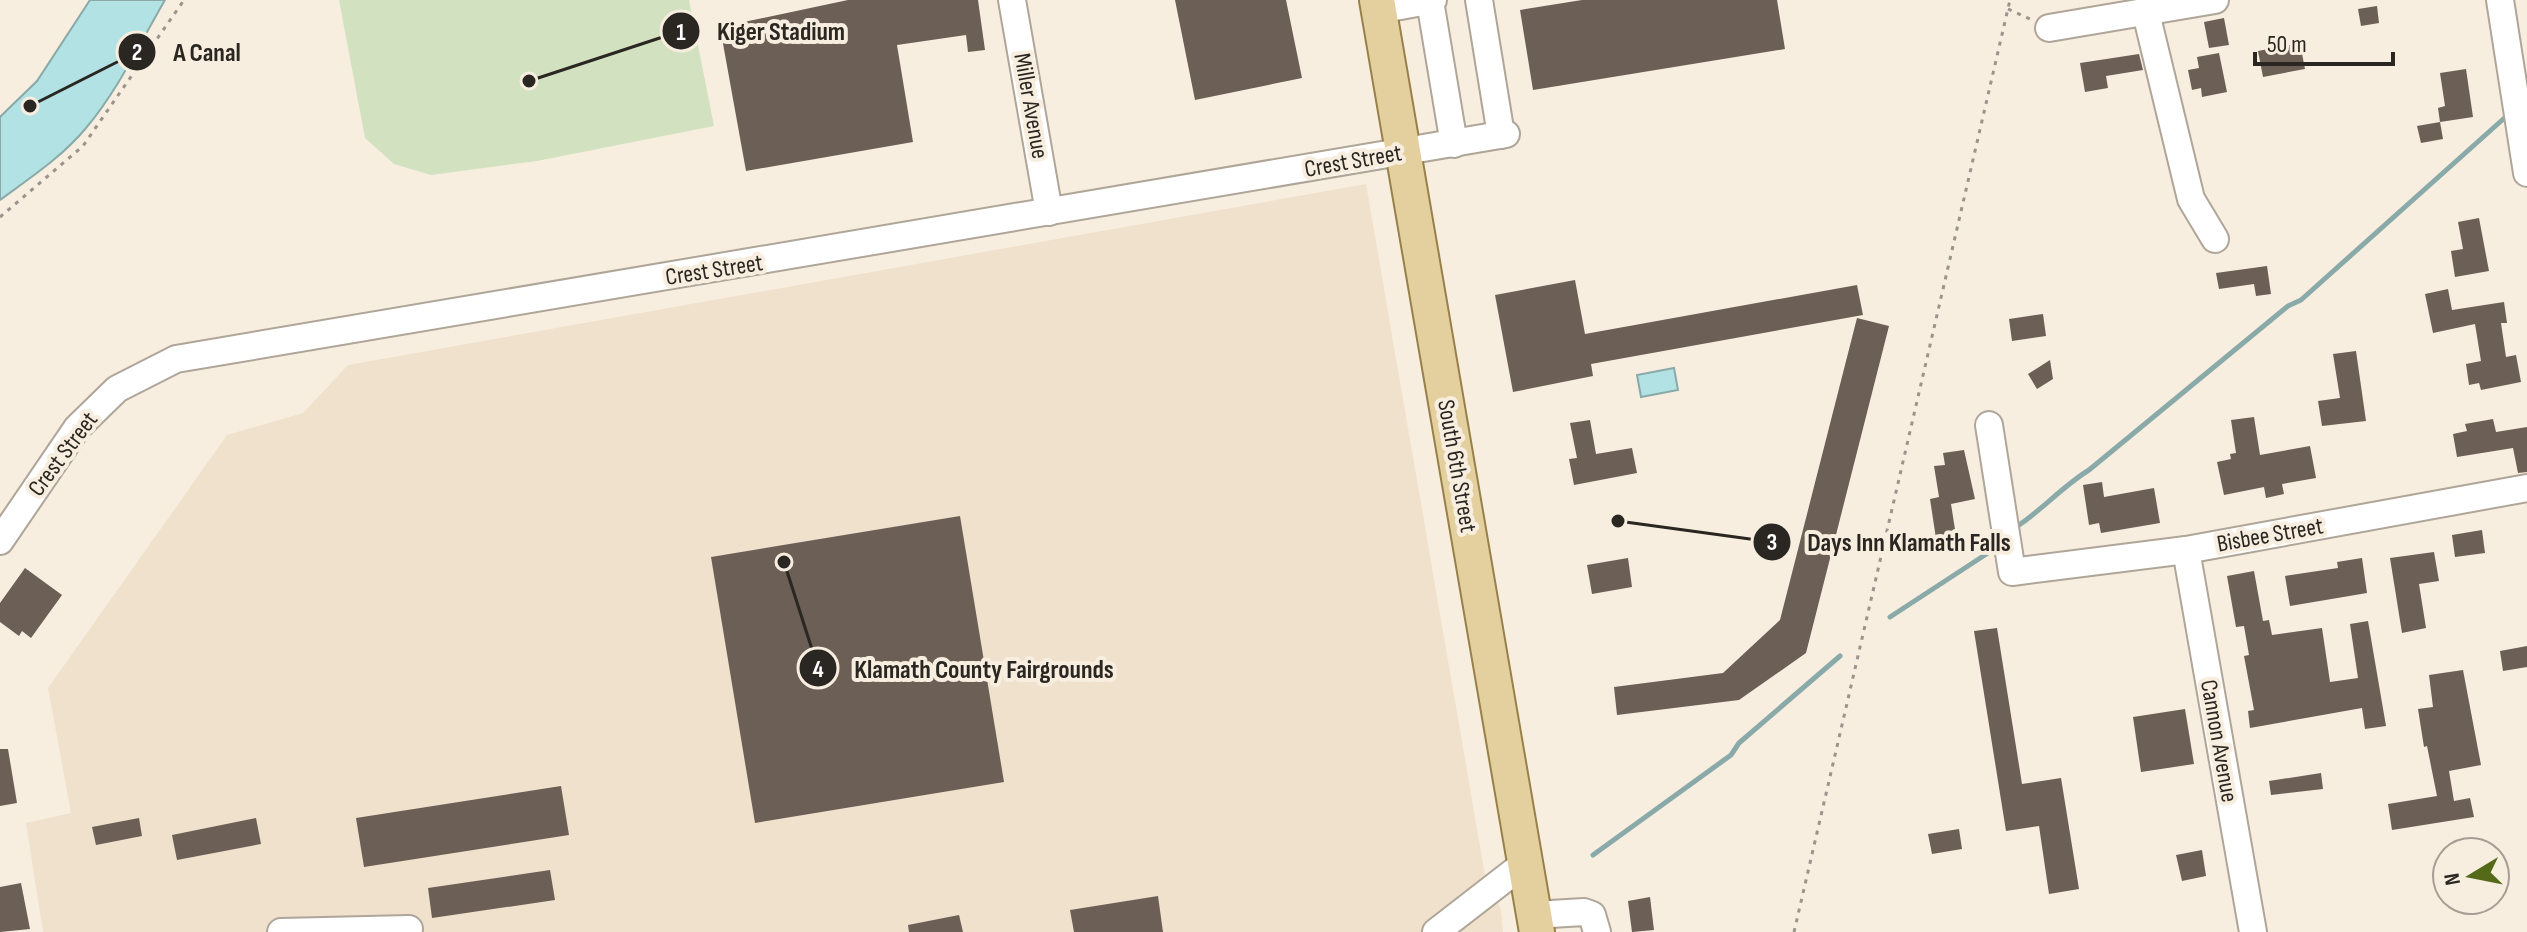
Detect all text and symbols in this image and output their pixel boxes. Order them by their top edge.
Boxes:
callout: Kiger Stadium [661,6,862,56]
scale bar [2255,16,2393,66]
text: Kiger Stadium [717,17,845,48]
text: 1 [676,18,686,47]
callout: A Canal [117,27,257,77]
text: 50 m [2267,30,2307,59]
text: 2 [132,38,142,67]
text: A Canal [172,38,241,69]
street label: Miller Avenue [1007,51,1055,161]
street label: Crest Street [1302,138,1404,184]
street label: Crest Street [663,248,765,292]
street label: South 6th Street [1431,397,1483,535]
street label: Crest Street [22,406,104,502]
street label: Bisbee Street [2215,511,2325,559]
callout: Days Inn Klamath Falls [1752,517,2027,567]
text: 3 [1767,528,1777,557]
text: Days Inn Klamath Falls [1807,528,2011,559]
callout: Klamath County Fairgrounds [798,643,1129,693]
text: 4 [812,655,824,684]
text: Klamath County Fairgrounds [854,655,1114,686]
street label: Cannon Avenue [2194,678,2244,804]
north arrow [2431,836,2511,916]
text: N [2438,871,2467,887]

